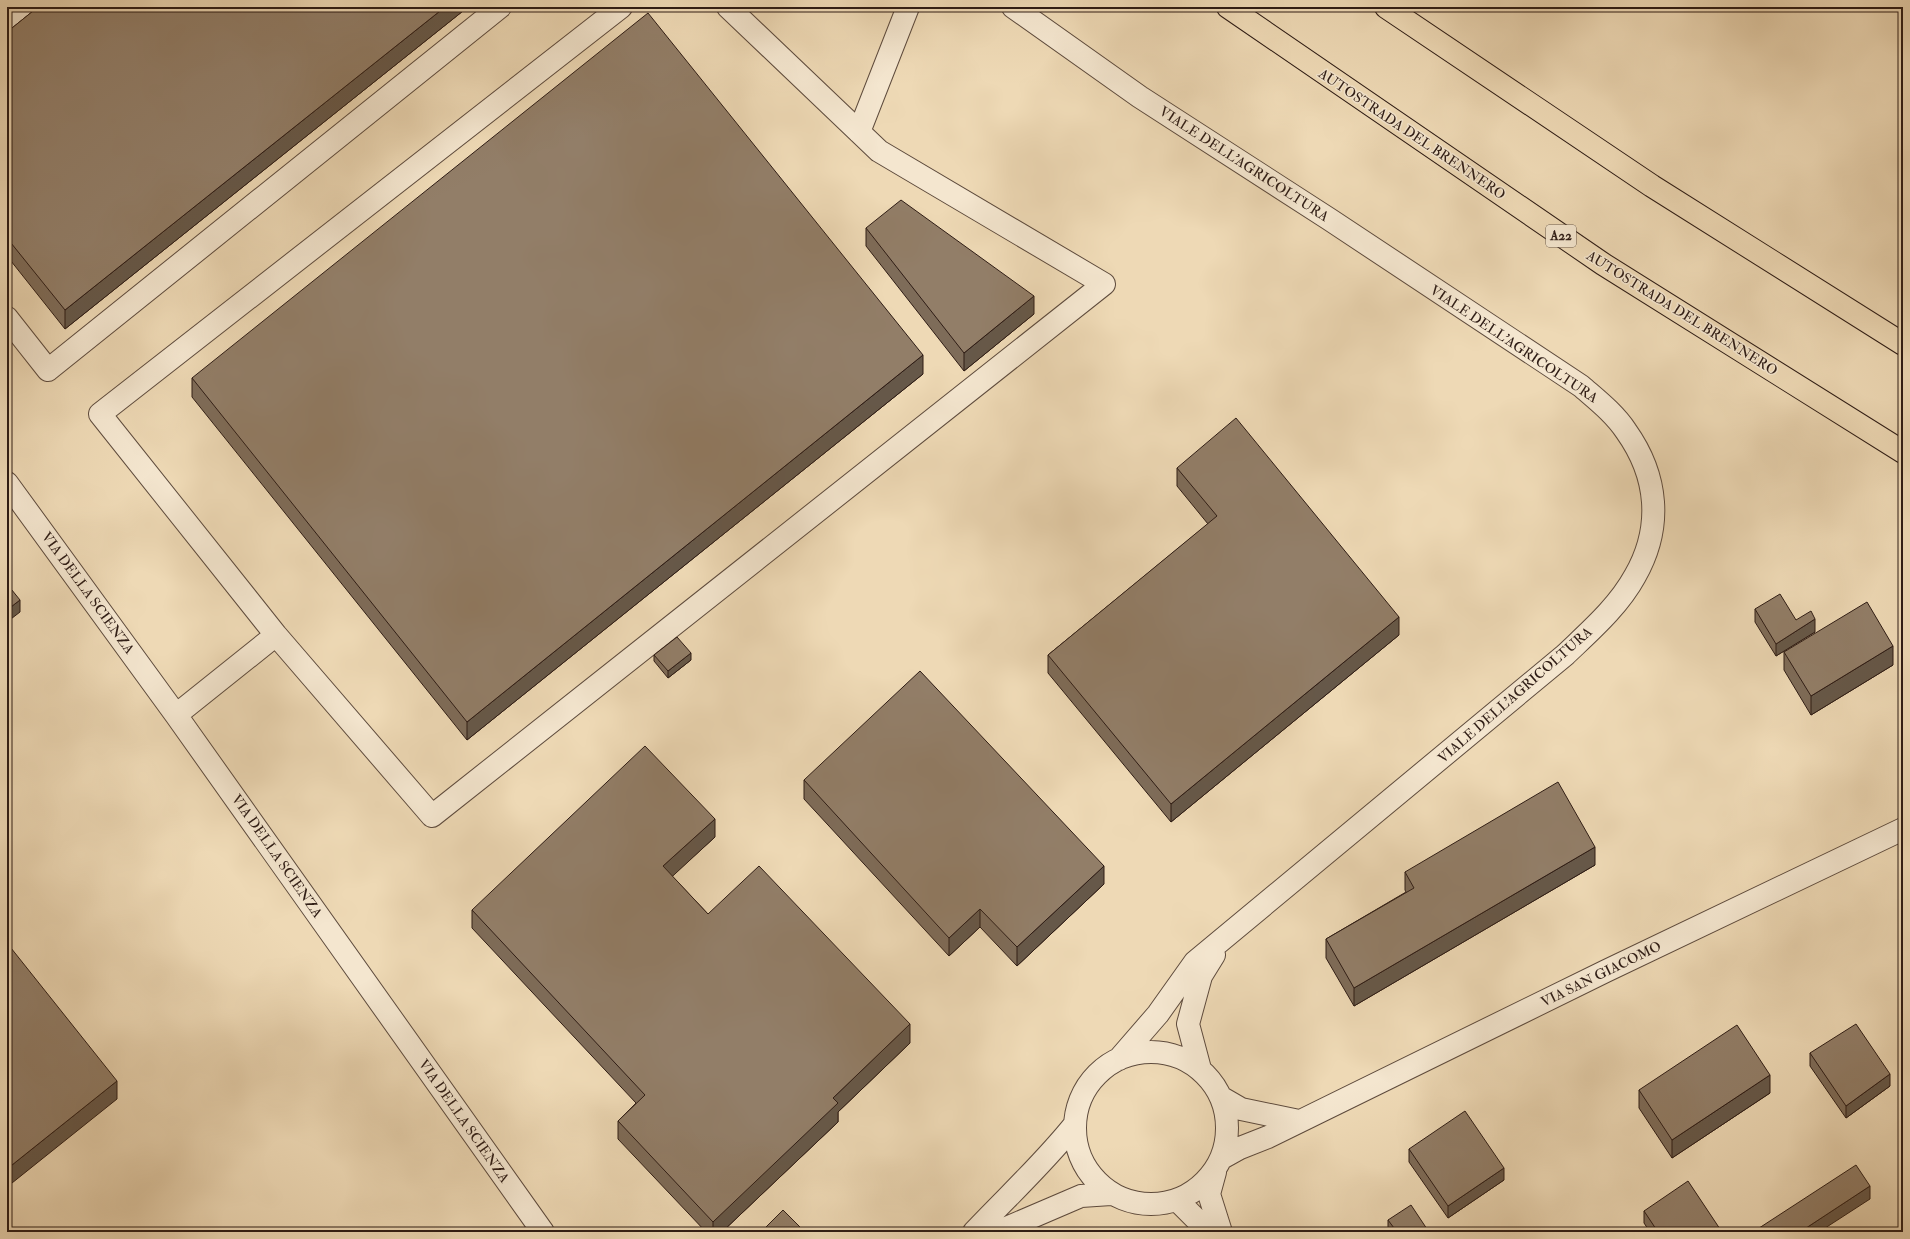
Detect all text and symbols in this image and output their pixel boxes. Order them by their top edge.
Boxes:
street label: AUTOSTRADA DEL BRENNERO [1314,64,1509,203]
street label: VIALE DELL'AGRICOLTURA [1156,103,1332,225]
road number: A22 [1546,225,1576,247]
street label: AUTOSTRADA DEL BRENNERO [1582,246,1781,379]
street label: VIALE DELL'AGRICOLTURA [1427,281,1601,407]
street label: VIA DELLA SCIENZA [38,529,138,657]
street label: VIALE DELL'AGRICOLTURA [1434,623,1596,767]
street label: VIA DELLA SCIENZA [228,791,326,921]
street label: VIA SAN GIACOMO [1538,937,1664,1011]
street label: VIA DELLA SCIENZA [415,1056,513,1186]

